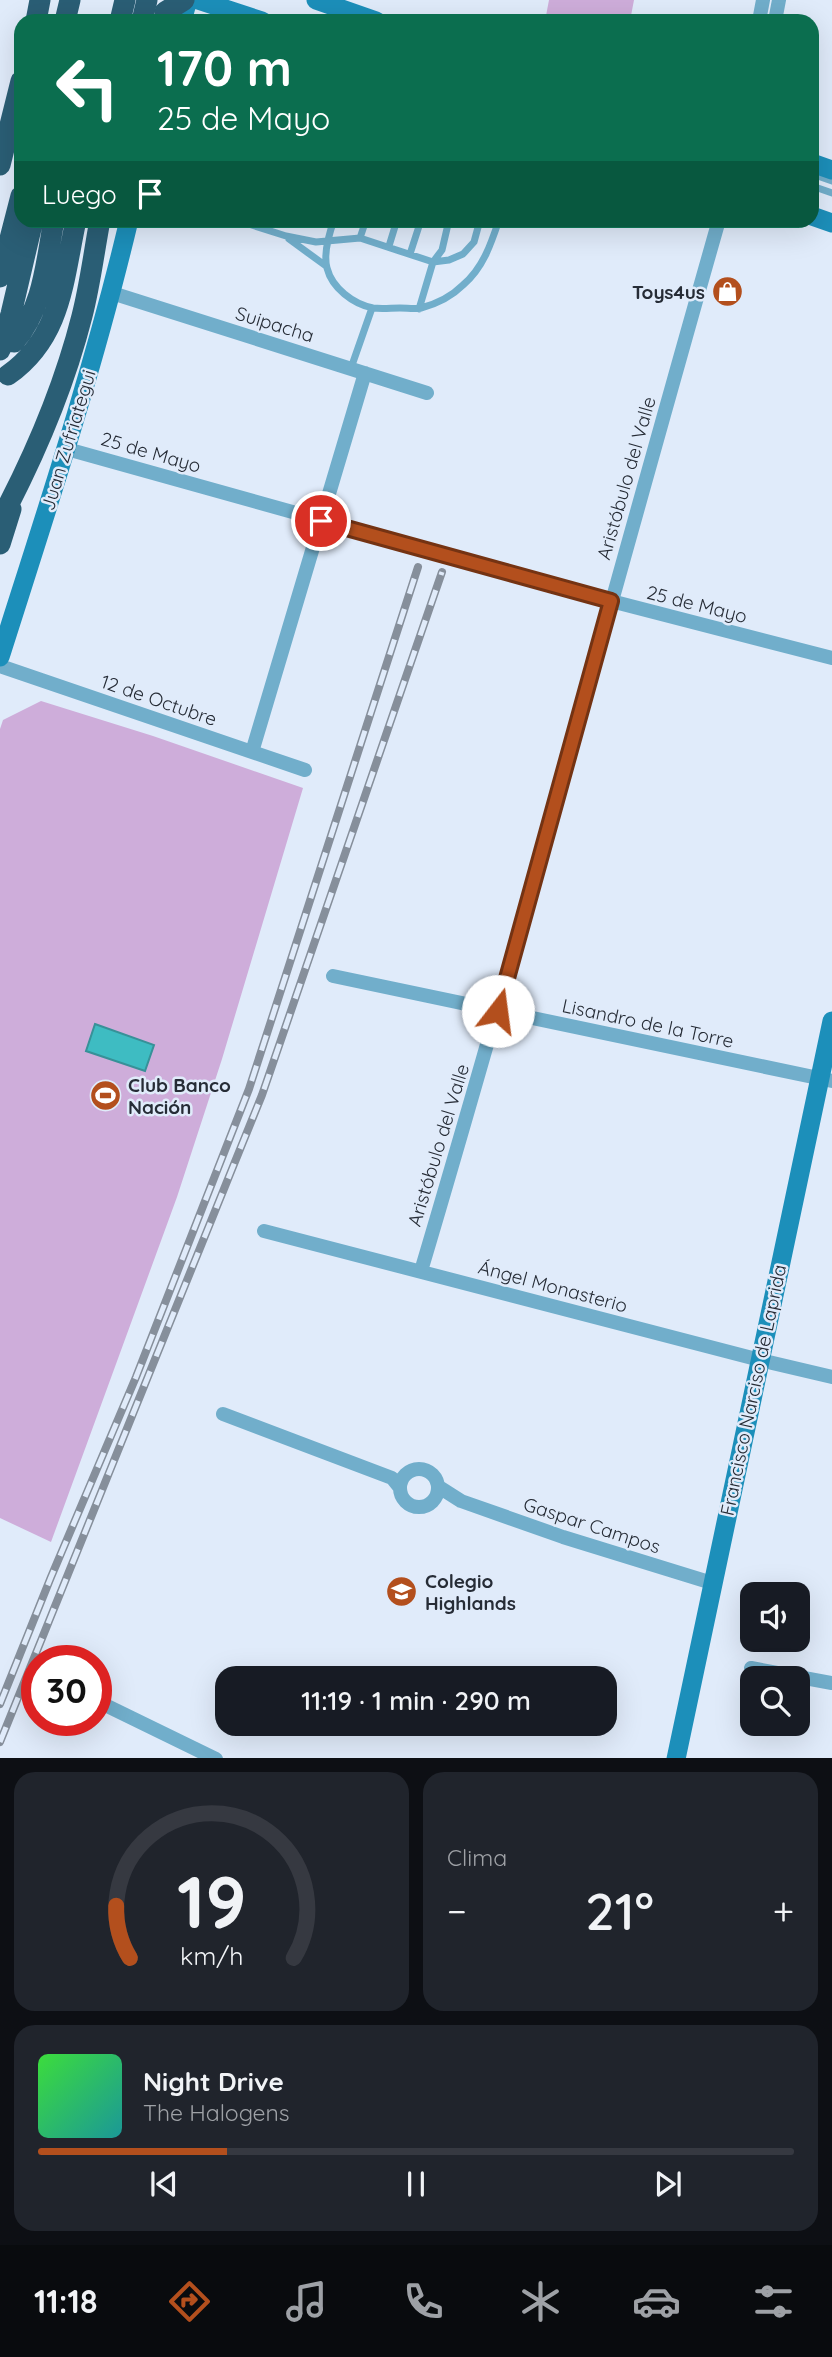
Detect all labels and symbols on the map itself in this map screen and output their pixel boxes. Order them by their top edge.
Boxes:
shop icon: Toys4us [711,275,745,309]
place label: Toys4us [632,280,705,304]
street label: Suipacha [233,301,317,347]
street label: Juan Zufriategui [35,367,101,513]
street label: Aristóbulo del Valle [591,394,661,562]
street label: 25 de Mayo [98,426,204,478]
pin [291,491,351,551]
street label: 25 de Mayo [644,580,750,628]
street label: 12 de Octubre [98,669,220,731]
position arrow [461,974,535,1048]
street label: Lisandro de la Torre [560,993,736,1053]
street label: Aristóbulo del Valle [402,1061,474,1229]
place label: Club Banco Nación [128,1073,231,1119]
sports icon: Club Banco Nación [88,1079,122,1113]
street label: Ángel Monasterio [476,1255,630,1317]
street label: Francisco Narciso de Laprida [715,1262,791,1518]
street label: Gaspar Campos [520,1492,664,1558]
place label: Colegio Highlands [425,1569,516,1615]
school or university icon: Colegio Highlands [385,1575,419,1609]
speed limit sign: 30 [21,1645,112,1736]

